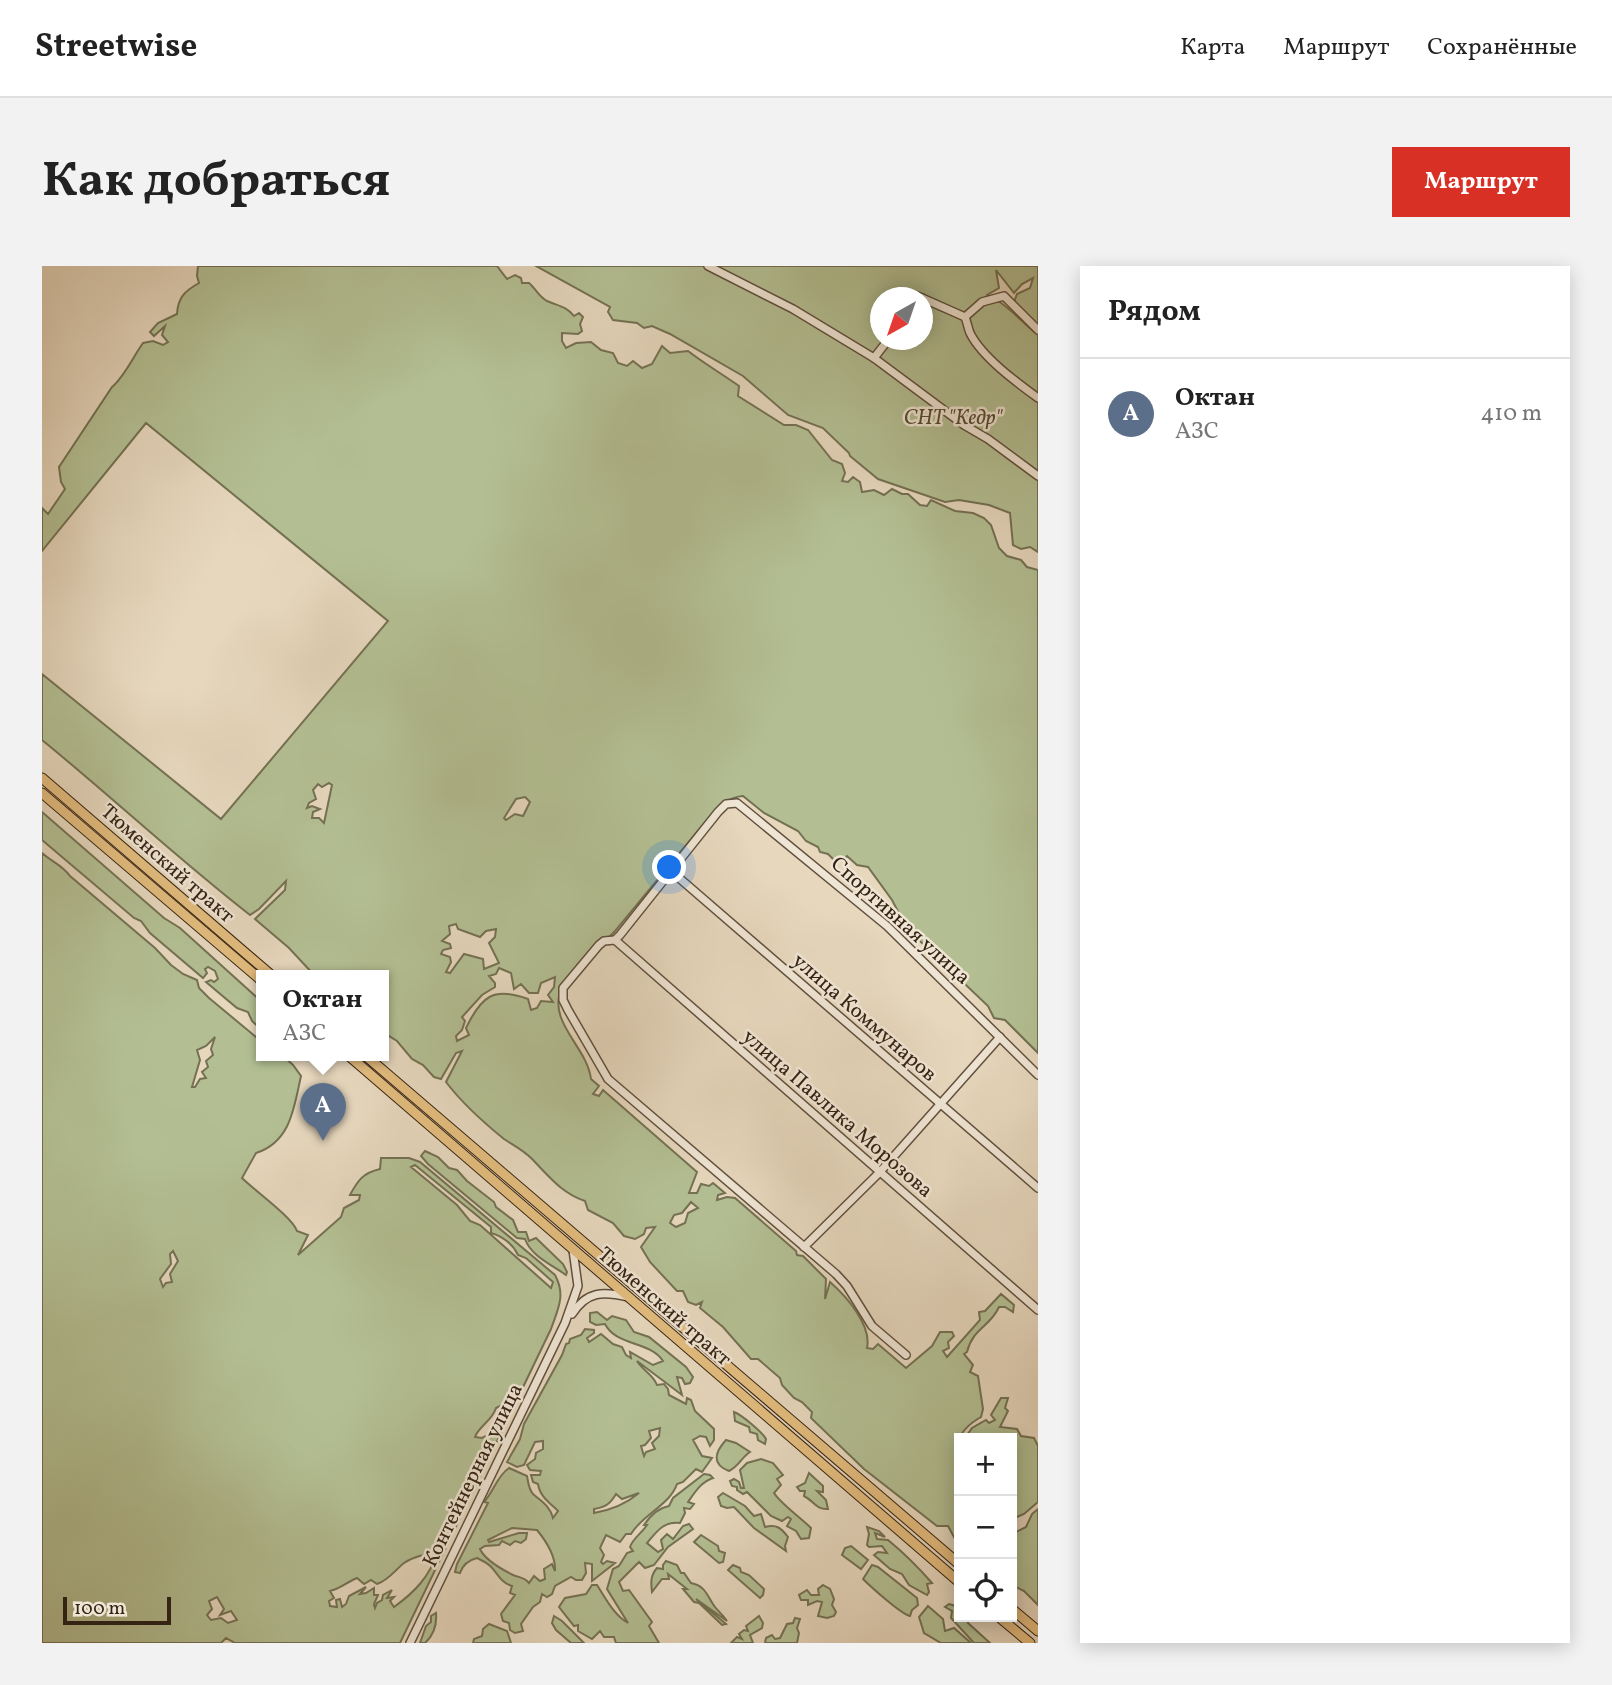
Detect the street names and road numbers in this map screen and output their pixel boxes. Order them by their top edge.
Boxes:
street label: Тюменский тракт [94,798,240,931]
street label: Спортивная улица [824,850,976,992]
street label: улица Коммунаров [785,947,943,1089]
street label: улица Павлика Морозова [735,1023,939,1205]
street label: Тюменский тракт [591,1241,737,1374]
street label: Контейнерная улица [416,1379,531,1573]

